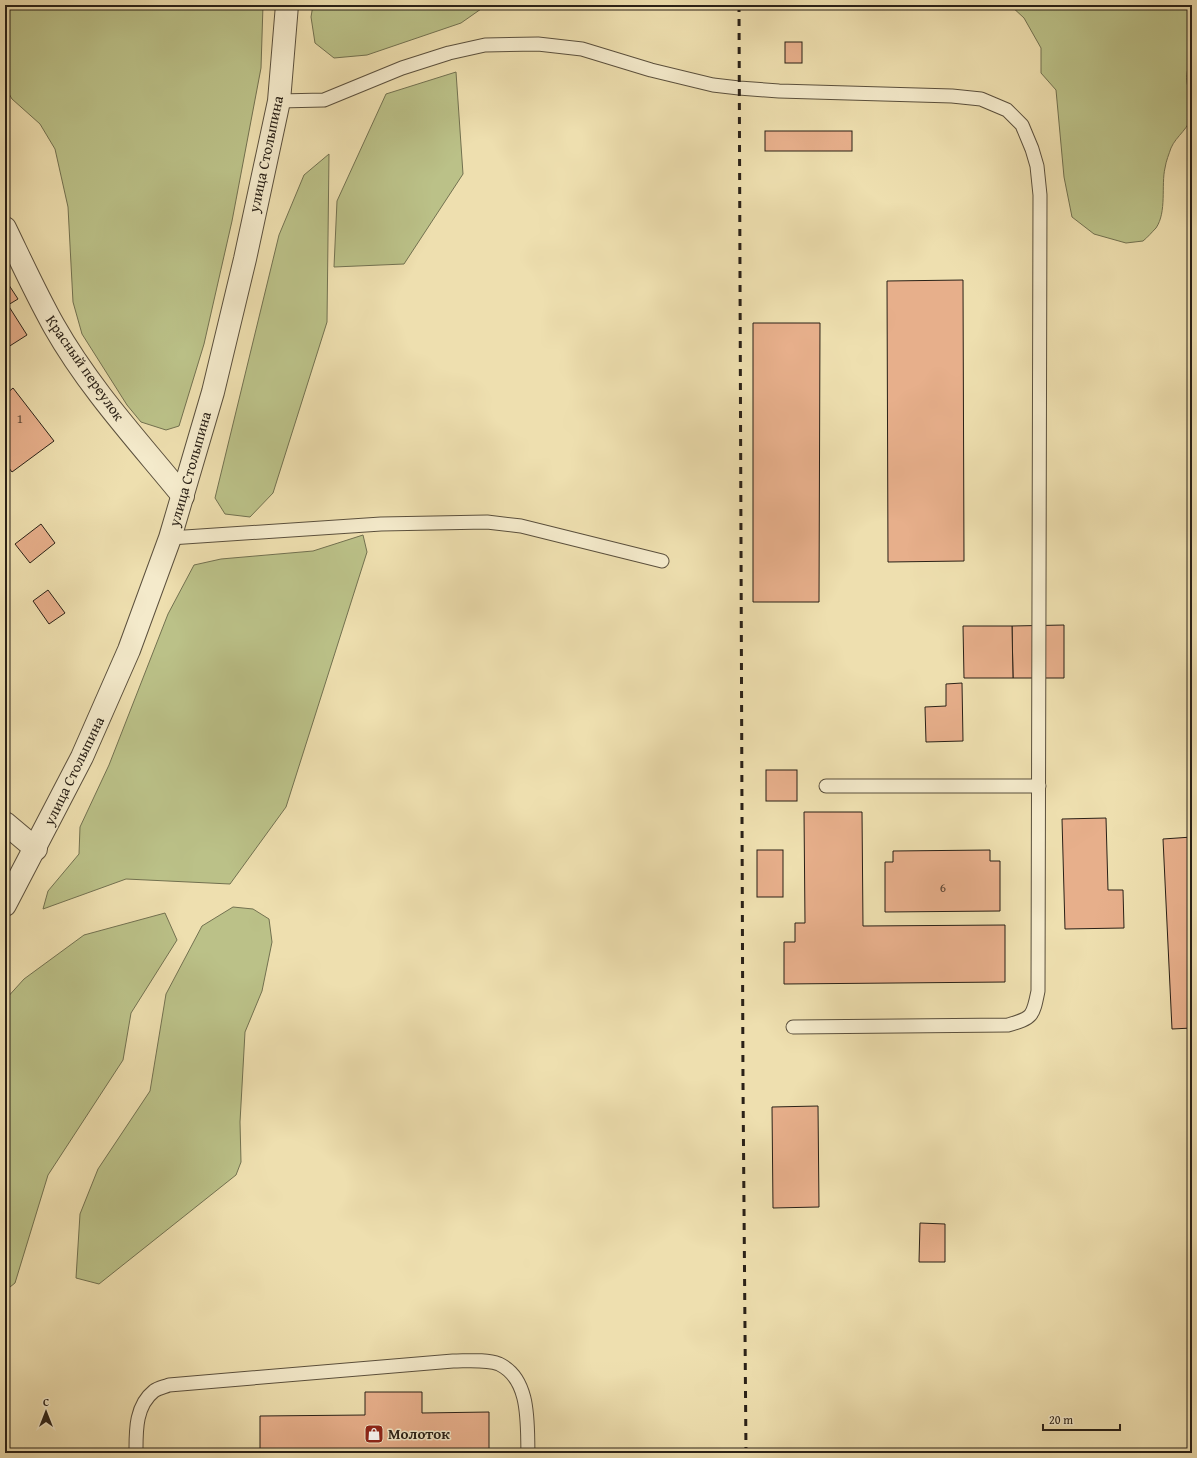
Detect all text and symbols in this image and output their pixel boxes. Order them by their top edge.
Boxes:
street label: улица Столыпина [243,93,288,215]
street label: Красный переулок [41,311,130,425]
street label: улица Столыпина [163,408,216,530]
house number: 1 [17,409,23,428]
street label: улица Столыпина [38,712,109,830]
house number: 6 [940,878,946,897]
north arrow [26,1392,66,1432]
text: С [43,1394,49,1410]
scale bar [1043,1406,1120,1432]
text: 20 m [1049,1411,1073,1428]
shop icon: Молоток [363,1423,385,1445]
place label: Молоток [388,1423,450,1444]

